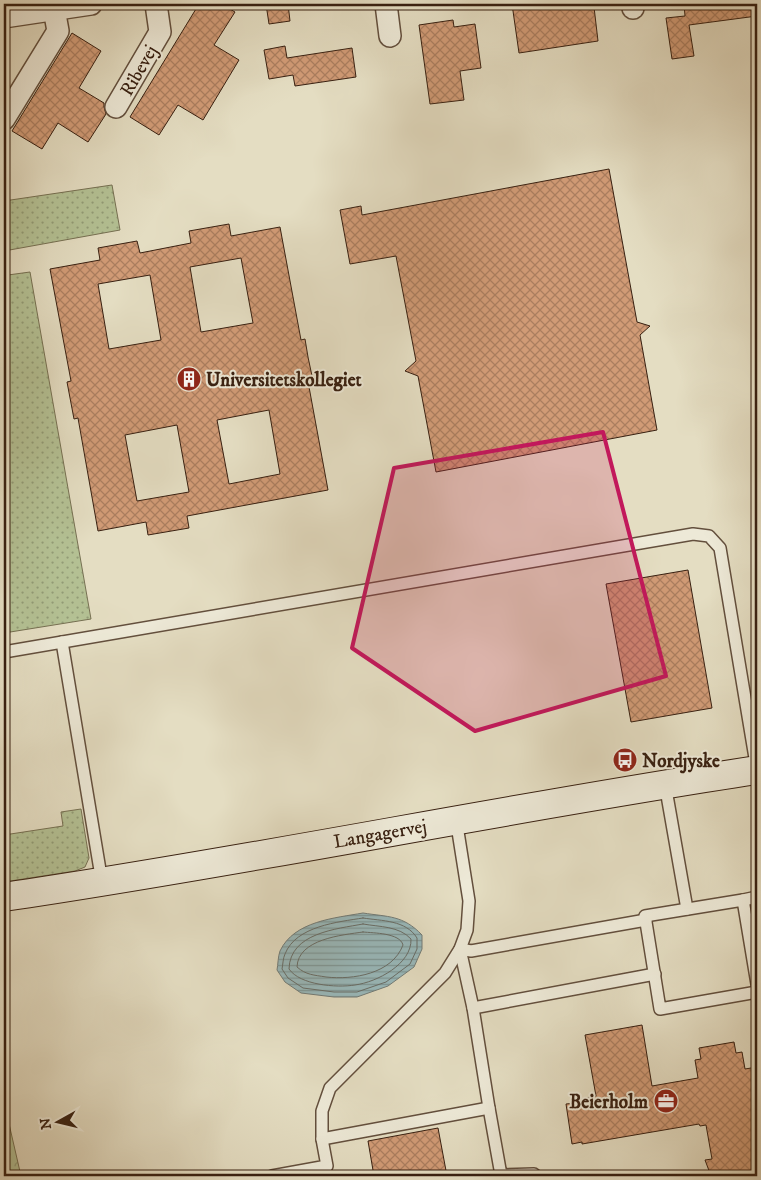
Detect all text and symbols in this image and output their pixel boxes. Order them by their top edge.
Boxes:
street label: Ribevej [116,41,163,100]
building icon: Universitetskollegiet [176,366,202,392]
place label: Universitetskollegiet [206,369,363,392]
bus stop icon: Nordjyske [612,747,638,773]
place label: Nordjyske [642,750,720,774]
street label: Langagervej [332,815,429,854]
office icon: Beierholm [653,1088,679,1114]
place label: Beierholm [569,1091,649,1114]
north arrow [32,1098,82,1148]
text: N [36,1116,56,1131]

